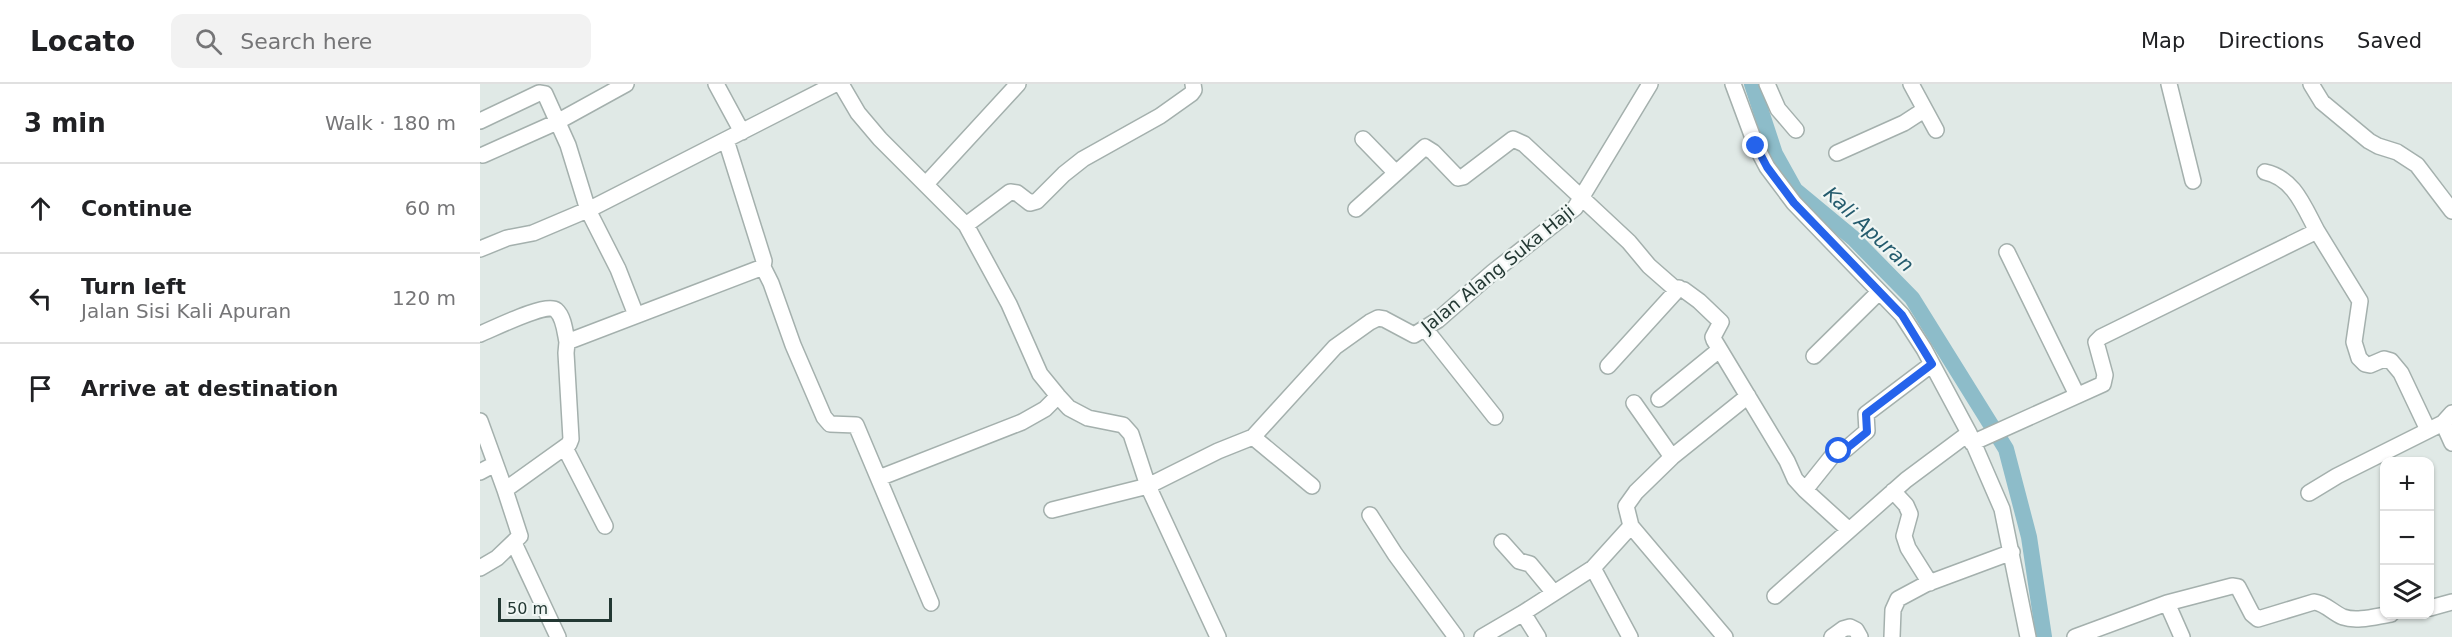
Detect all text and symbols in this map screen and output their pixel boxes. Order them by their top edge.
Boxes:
search box [171,14,591,68]
text: Locato [30,25,135,58]
icon: search [192,25,225,58]
text: Search here [240,29,372,54]
text: Map [2141,29,2185,53]
text: Directions [2218,29,2324,53]
text: Saved [2357,29,2422,53]
text: 3 min [24,108,106,138]
text: Walk · 180 m [325,111,456,135]
route end [1742,132,1768,158]
water label: Kali Apuran [1819,181,1919,277]
icon: ahead [24,192,57,225]
text: Continue [81,196,192,221]
text: 60 m [405,196,456,220]
street label: Jalan Alang Suka Haji [1416,200,1578,337]
text: Turn left [81,274,186,299]
icon: left [24,282,57,315]
text: 120 m [392,286,456,310]
text: Jalan Sisi Kali Apuran [81,299,291,323]
icon: arrive [24,372,57,405]
text: Arrive at destination [81,376,338,401]
route start [1825,437,1851,463]
map controls [2380,457,2434,619]
button: + [2380,457,2434,511]
button: − [2380,511,2434,565]
button: layers [2380,565,2434,619]
scale bar [498,595,612,622]
text: 50 m [507,599,548,618]

